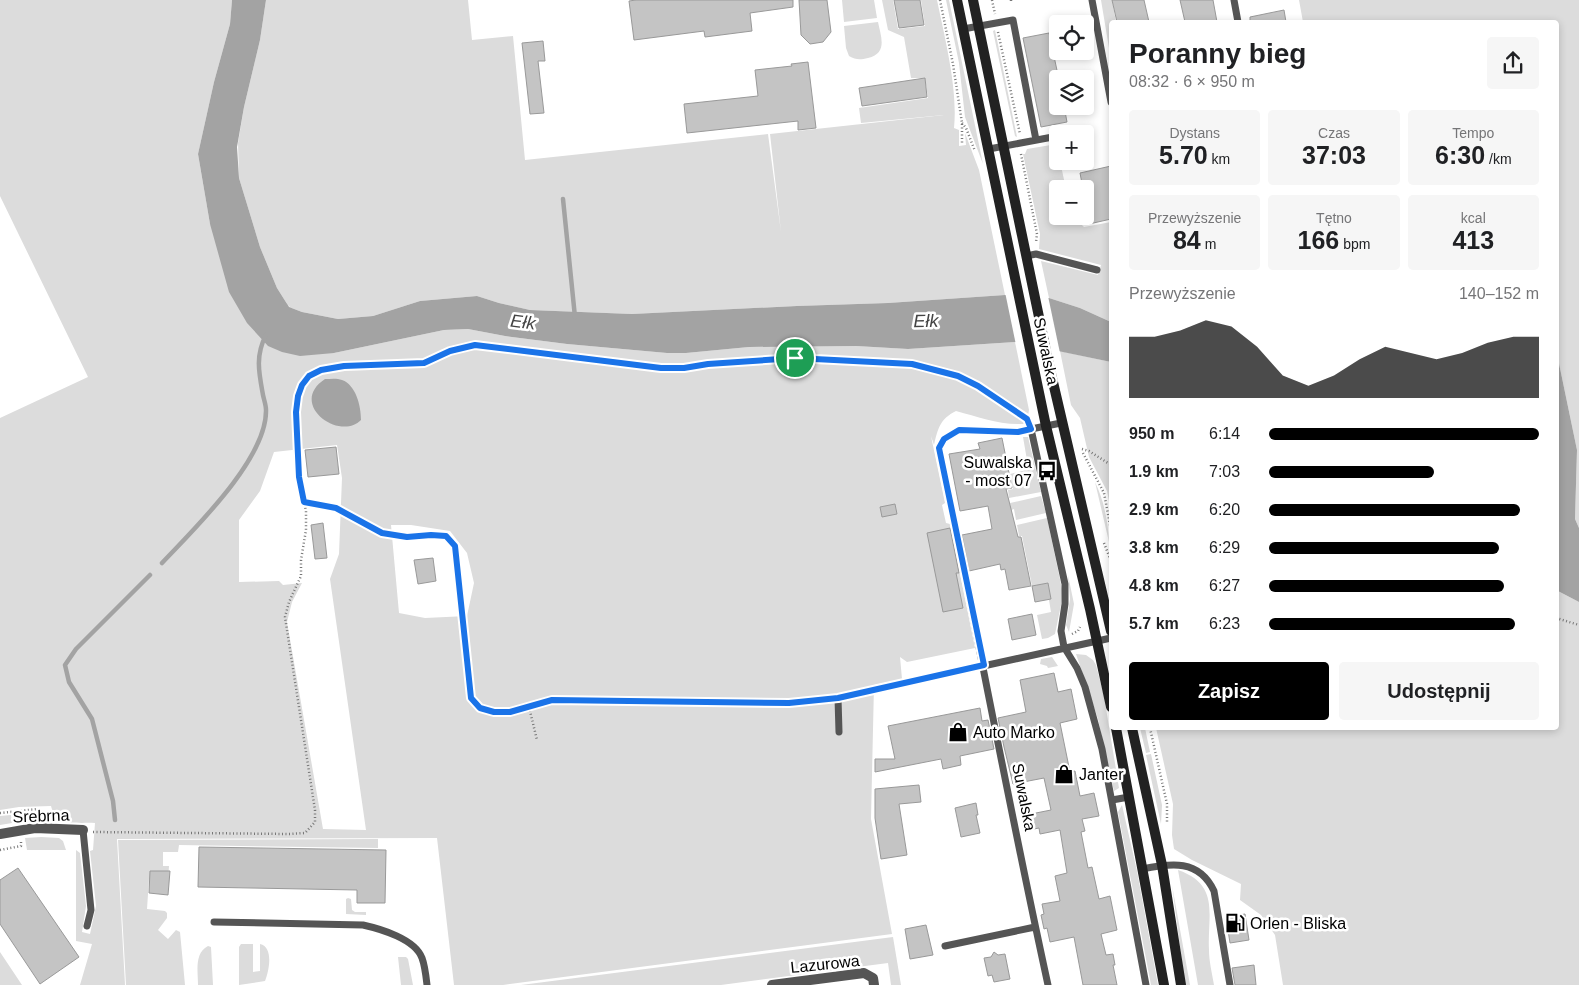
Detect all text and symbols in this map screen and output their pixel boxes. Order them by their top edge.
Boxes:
map controls [1049,15,1094,225]
button: locate [1049,15,1094,60]
button: share [1487,37,1539,89]
text: Poranny bieg [1129,38,1306,69]
button: layers [1049,70,1094,115]
text: 08:32 · 6 × 950 m [1129,73,1255,90]
button: + [1049,125,1094,170]
text: Dystans [1169,125,1220,141]
text: Czas [1318,125,1350,141]
text: Tempo [1452,125,1494,141]
text: 5.70 [1159,141,1208,169]
text: 37:03 [1302,141,1366,169]
text: 6:30 [1435,141,1485,169]
text: km [1208,151,1230,167]
text: /km [1485,151,1512,167]
button: − [1049,180,1094,225]
text: Przewyższenie [1148,210,1241,226]
text: Tętno [1316,210,1352,226]
text: kcal [1461,210,1486,226]
text: 84 [1173,226,1201,254]
text: 166 [1298,226,1339,254]
text: 413 [1452,226,1494,254]
text: m [1201,236,1216,252]
text: bpm [1339,236,1370,252]
text: Przewyższenie [1129,285,1236,302]
text: 140–152 m [1459,285,1539,302]
water label: Ełk [509,311,538,334]
water label: Ełk [913,311,940,331]
street label: Suwalska [1031,316,1061,386]
pin [774,337,816,379]
icon: arrive [781,344,809,372]
text: 950 m [1129,425,1174,442]
text: 6:14 [1209,425,1240,442]
place label: Suwalska - most 07 [964,454,1032,489]
bus stop icon: Suwalska - most 07 [1036,460,1058,482]
text: 1.9 km [1129,463,1179,480]
text: 7:03 [1209,463,1240,480]
text: 2.9 km [1129,501,1179,518]
text: 6:20 [1209,501,1240,518]
text: 3.8 km [1129,539,1179,556]
text: 6:29 [1209,539,1240,556]
text: 4.8 km [1129,577,1179,594]
text: 6:27 [1209,577,1240,594]
text: 5.7 km [1129,615,1179,632]
text: 6:23 [1209,615,1240,632]
button: Zapisz [1129,662,1329,720]
button: Udostępnij [1339,662,1539,720]
shop icon: Auto Marko [947,721,969,743]
place label: Auto Marko [973,724,1055,741]
street label: Suwalska [1009,762,1039,832]
shop icon: Janter [1053,763,1075,785]
place label: Janter [1079,766,1124,783]
street label: Srebrna [12,807,70,825]
fuel station icon: Orlen - Bliska [1224,912,1246,934]
place label: Orlen - Bliska [1250,915,1346,932]
street label: Lazurowa [790,952,860,976]

